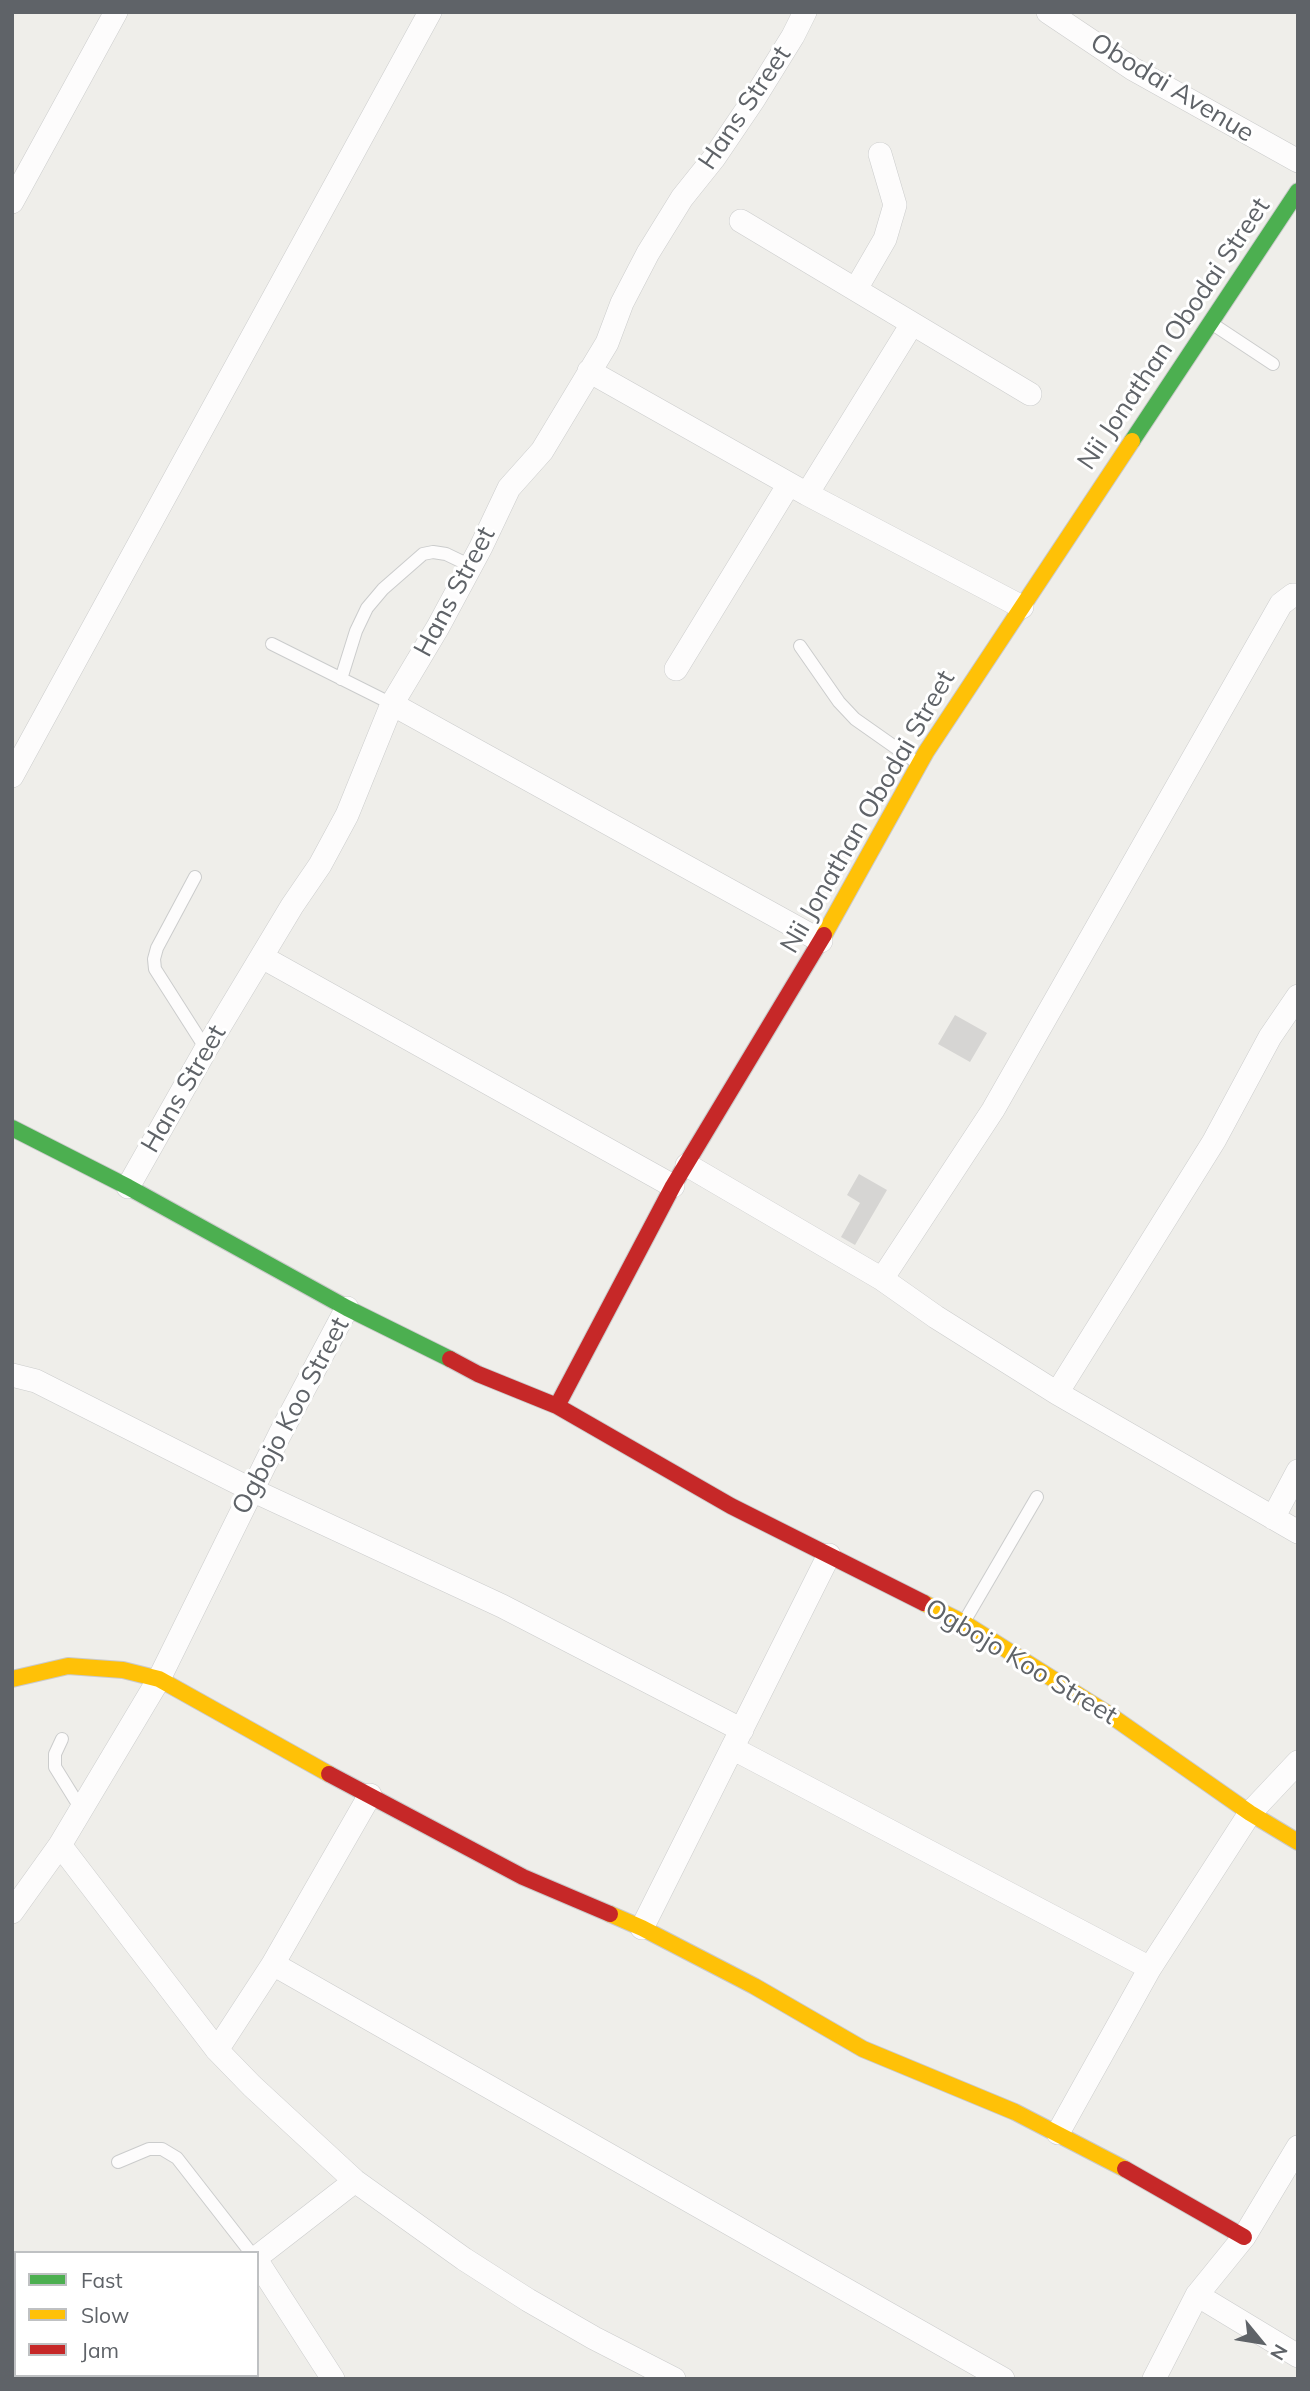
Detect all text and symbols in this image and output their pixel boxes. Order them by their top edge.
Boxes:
street label: Obodai Avenue [1085,27,1259,149]
street label: Hans Street [692,40,798,176]
street label: Nii Jonathan Obodai Street [1071,192,1277,476]
street label: Hans Street [408,522,502,662]
street label: Nii Jonathan Obodai Street [774,665,962,959]
street label: Hans Street [135,1020,233,1158]
street label: Ogbojo Koo Street [226,1312,356,1520]
street label: Ogbojo Koo Street [919,1592,1123,1732]
legend [14,2251,259,2377]
text: Fast [81,2267,123,2293]
text: Slow [81,2302,129,2328]
north arrow [1226,2307,1296,2377]
text: Jam [81,2337,119,2363]
text: N [1265,2340,1293,2365]

